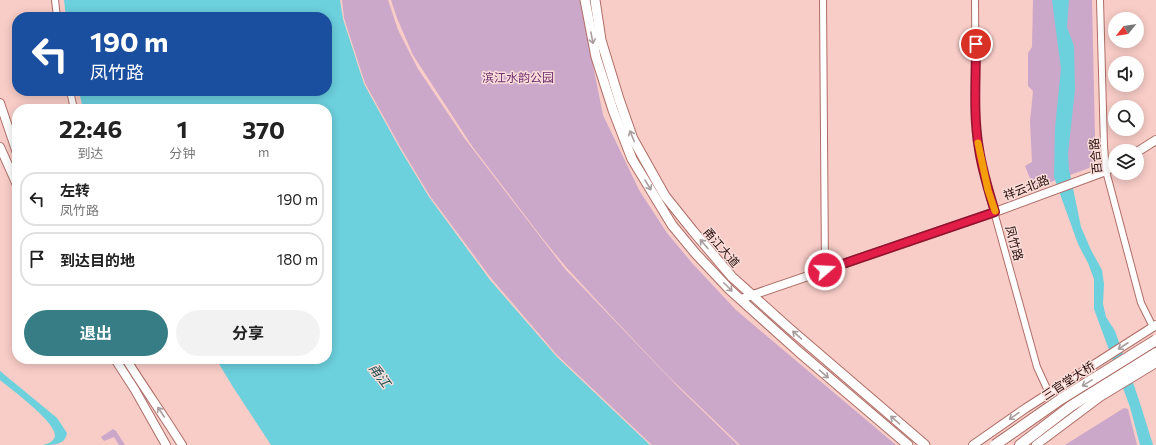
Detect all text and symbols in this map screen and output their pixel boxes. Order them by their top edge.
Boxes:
north arrow [1108,12,1144,48]
map controls [1108,12,1144,180]
text: 190 m [90,24,168,58]
pin [959,27,993,61]
icon: left [24,28,76,80]
one-way arrow [588,31,596,44]
icon: arrive [965,33,987,55]
button: sound [1108,56,1144,92]
text: 凤竹路 [90,61,144,83]
park label: 滨江水韵公园 [482,70,554,84]
button: search [1108,100,1144,136]
text: 22:46 [59,114,122,143]
text: 1 [177,114,188,143]
text: 370 [242,115,285,144]
one-way arrow [628,131,636,143]
street label: 百合路 [1086,137,1104,175]
text: m [258,144,269,160]
button: layers [1108,144,1144,180]
text: 到达 [78,145,104,161]
text: 分钟 [169,145,195,161]
street label: 祥云北路 [1001,172,1051,202]
one-way arrow [644,179,652,191]
text: 左转 [60,181,90,199]
icon: left [26,188,48,210]
text: 190 m [277,190,318,208]
text: 凤竹路 [60,202,99,218]
street label: 甬江大道 [701,224,743,270]
street label: 凤竹路 [1004,224,1026,262]
one-way arrow [699,239,708,249]
icon: arrive [26,248,48,270]
position arrow [804,249,846,291]
text: 180 m [277,250,318,268]
text: 到达目的地 [60,251,135,269]
one-way arrow [723,282,733,292]
button: 退出 [24,310,168,356]
button: 分享 [176,310,320,356]
one-way arrow [791,331,802,340]
one-way arrow [1118,342,1129,350]
street label: 三官堂大桥 [1039,358,1097,402]
water label: 甬江 [366,360,395,392]
one-way arrow [819,369,829,378]
one-way arrow [1081,379,1093,387]
one-way arrow [157,407,165,418]
one-way arrow [1009,412,1020,420]
one-way arrow [890,415,901,424]

